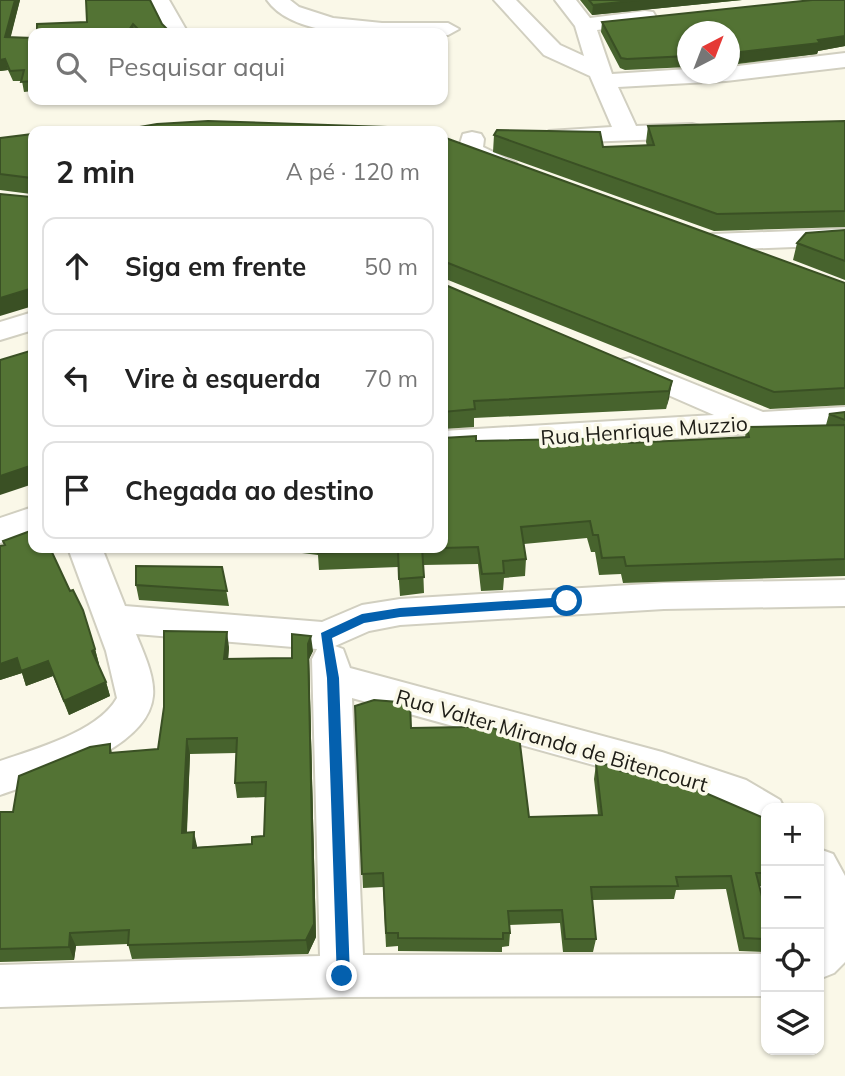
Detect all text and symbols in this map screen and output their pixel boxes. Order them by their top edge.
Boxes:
north arrow [677,21,740,84]
search box [28,28,448,105]
icon: search [52,48,90,86]
text: Pesquisar aqui [108,50,285,83]
text: 2 min [56,153,135,191]
text: A pé · 120 m [286,157,420,186]
icon: ahead [58,247,96,285]
text: Siga em frente [125,250,306,283]
text: 50 m [364,252,418,281]
icon: left [58,359,96,397]
text: Vire à esquerda [125,362,321,395]
text: 70 m [364,364,418,393]
street label: Rua Henrique Muzzio [539,410,749,450]
icon: arrive [58,471,96,509]
text: Chegada ao destino [125,474,374,507]
route start [551,585,582,616]
street label: Rua Valter Miranda de Bitencourt [393,683,711,797]
map controls [761,803,824,1055]
button: + [761,803,824,866]
button: − [761,866,824,929]
button: locate [761,929,824,992]
route end [326,960,357,991]
button: layers [761,992,824,1055]

